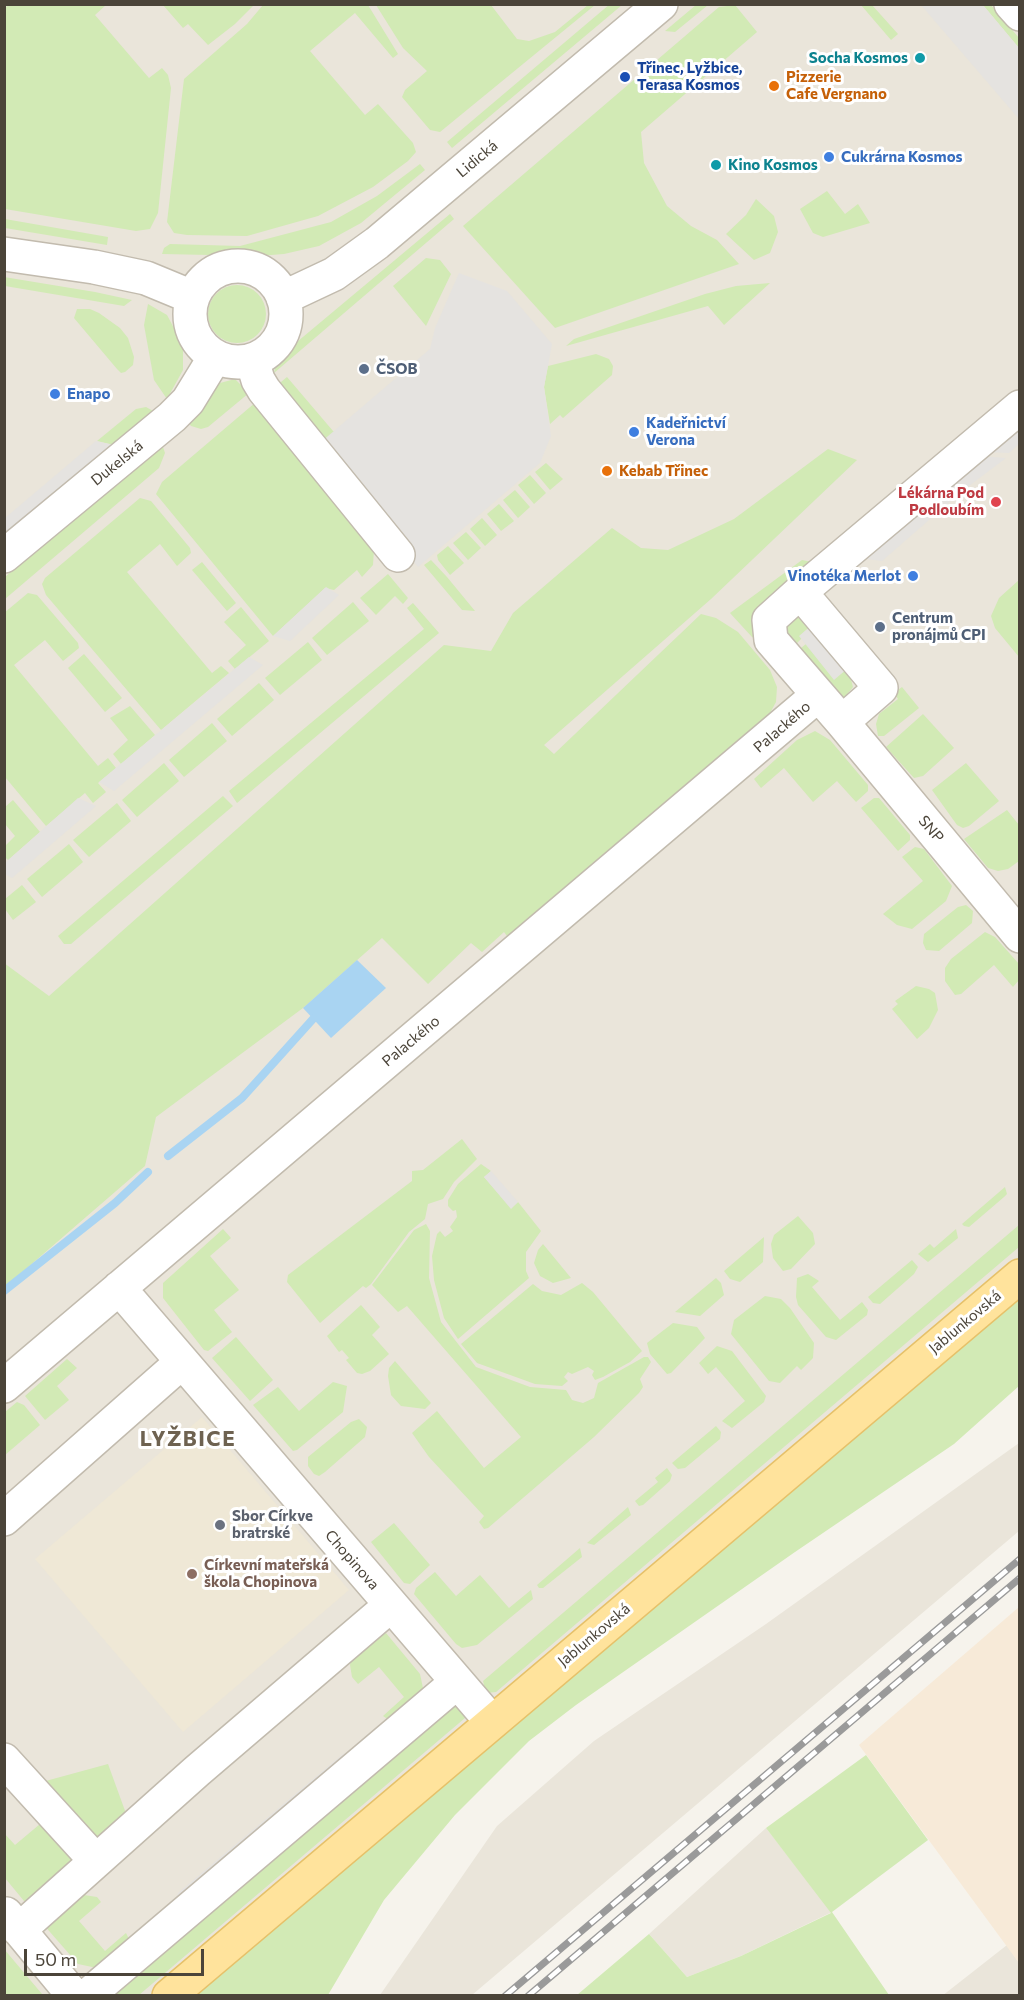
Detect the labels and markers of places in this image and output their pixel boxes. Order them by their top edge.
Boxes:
place label: Socha Kosmos [809,49,908,67]
marker: Socha Kosmos [913,51,927,65]
place label: Třinec, Lyžbice, Terasa Kosmos [637,59,743,94]
place label: Pizzerie Cafe Vergnano [786,68,887,103]
marker: Třinec, Lyžbice, Terasa Kosmos [618,70,632,84]
marker: Pizzerie Cafe Vergnano [767,79,781,93]
place label: Cukrárna Kosmos [841,148,962,166]
marker: Cukrárna Kosmos [822,150,836,164]
place label: Kino Kosmos [728,156,818,174]
marker: Kino Kosmos [709,158,723,172]
place label: ČSOB [376,360,417,378]
marker: ČSOB [357,362,371,376]
place label: Enapo [67,385,110,403]
marker: Enapo [48,387,62,401]
place label: Kadeřnictví Verona [646,414,726,449]
marker: Kadeřnictví Verona [627,425,641,439]
place label: Kebab Třinec [619,462,708,480]
marker: Kebab Třinec [600,464,614,478]
place label: Lékárna Pod Podloubím [898,484,984,519]
marker: Lékárna Pod Podloubím [989,495,1003,509]
place label: Vinotéka Merlot [787,567,901,585]
marker: Vinotéka Merlot [906,569,920,583]
place label: Centrum pronájmů CPI [892,609,986,644]
marker: Centrum pronájmů CPI [873,620,887,634]
place label: Sbor Církve bratrské [232,1507,313,1542]
marker: Sbor Církve bratrské [213,1518,227,1532]
place label: Církevní mateřská škola Chopinova [204,1556,329,1591]
marker: Církevní mateřská škola Chopinova [185,1567,199,1581]

